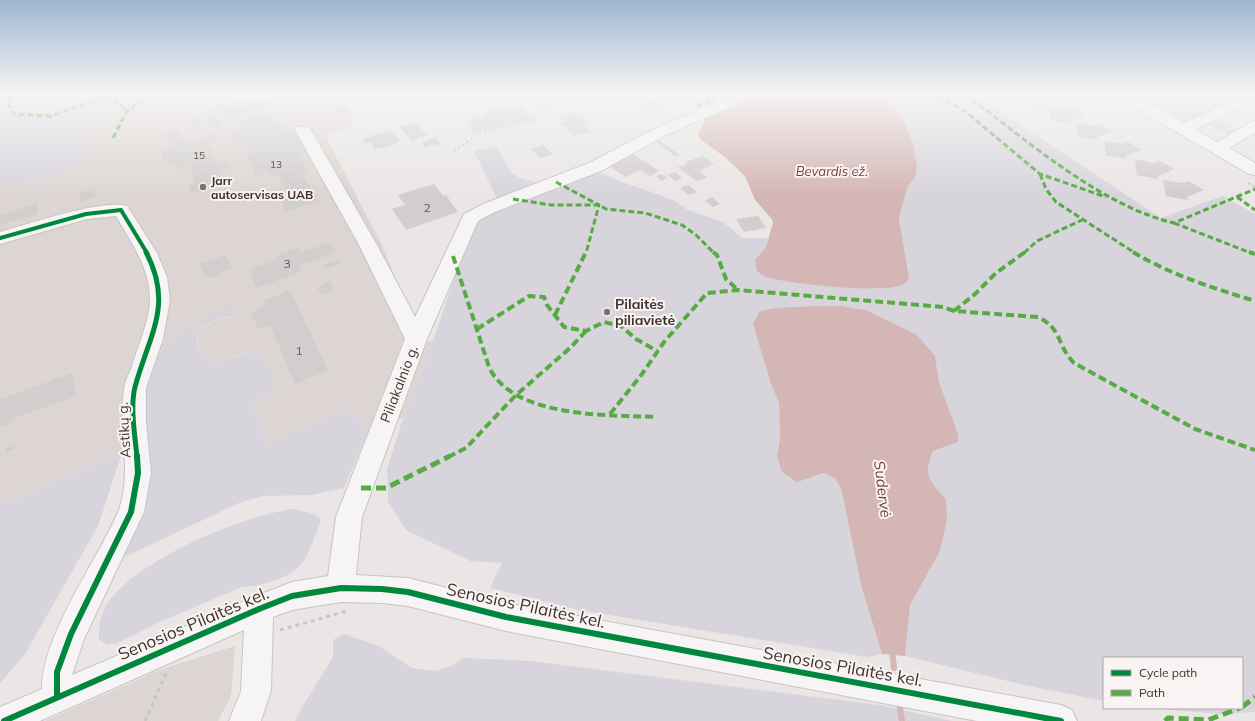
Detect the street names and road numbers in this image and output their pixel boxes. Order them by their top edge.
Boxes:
street label: Piliakalnio g. [376,343,422,425]
street label: Astikų g. [114,402,134,458]
street label: Senosios Pilaitės kel. [445,578,607,632]
street label: Senosios Pilaitės kel. [114,582,272,664]
street label: Senosios Pilaitės kel. [762,642,924,690]

